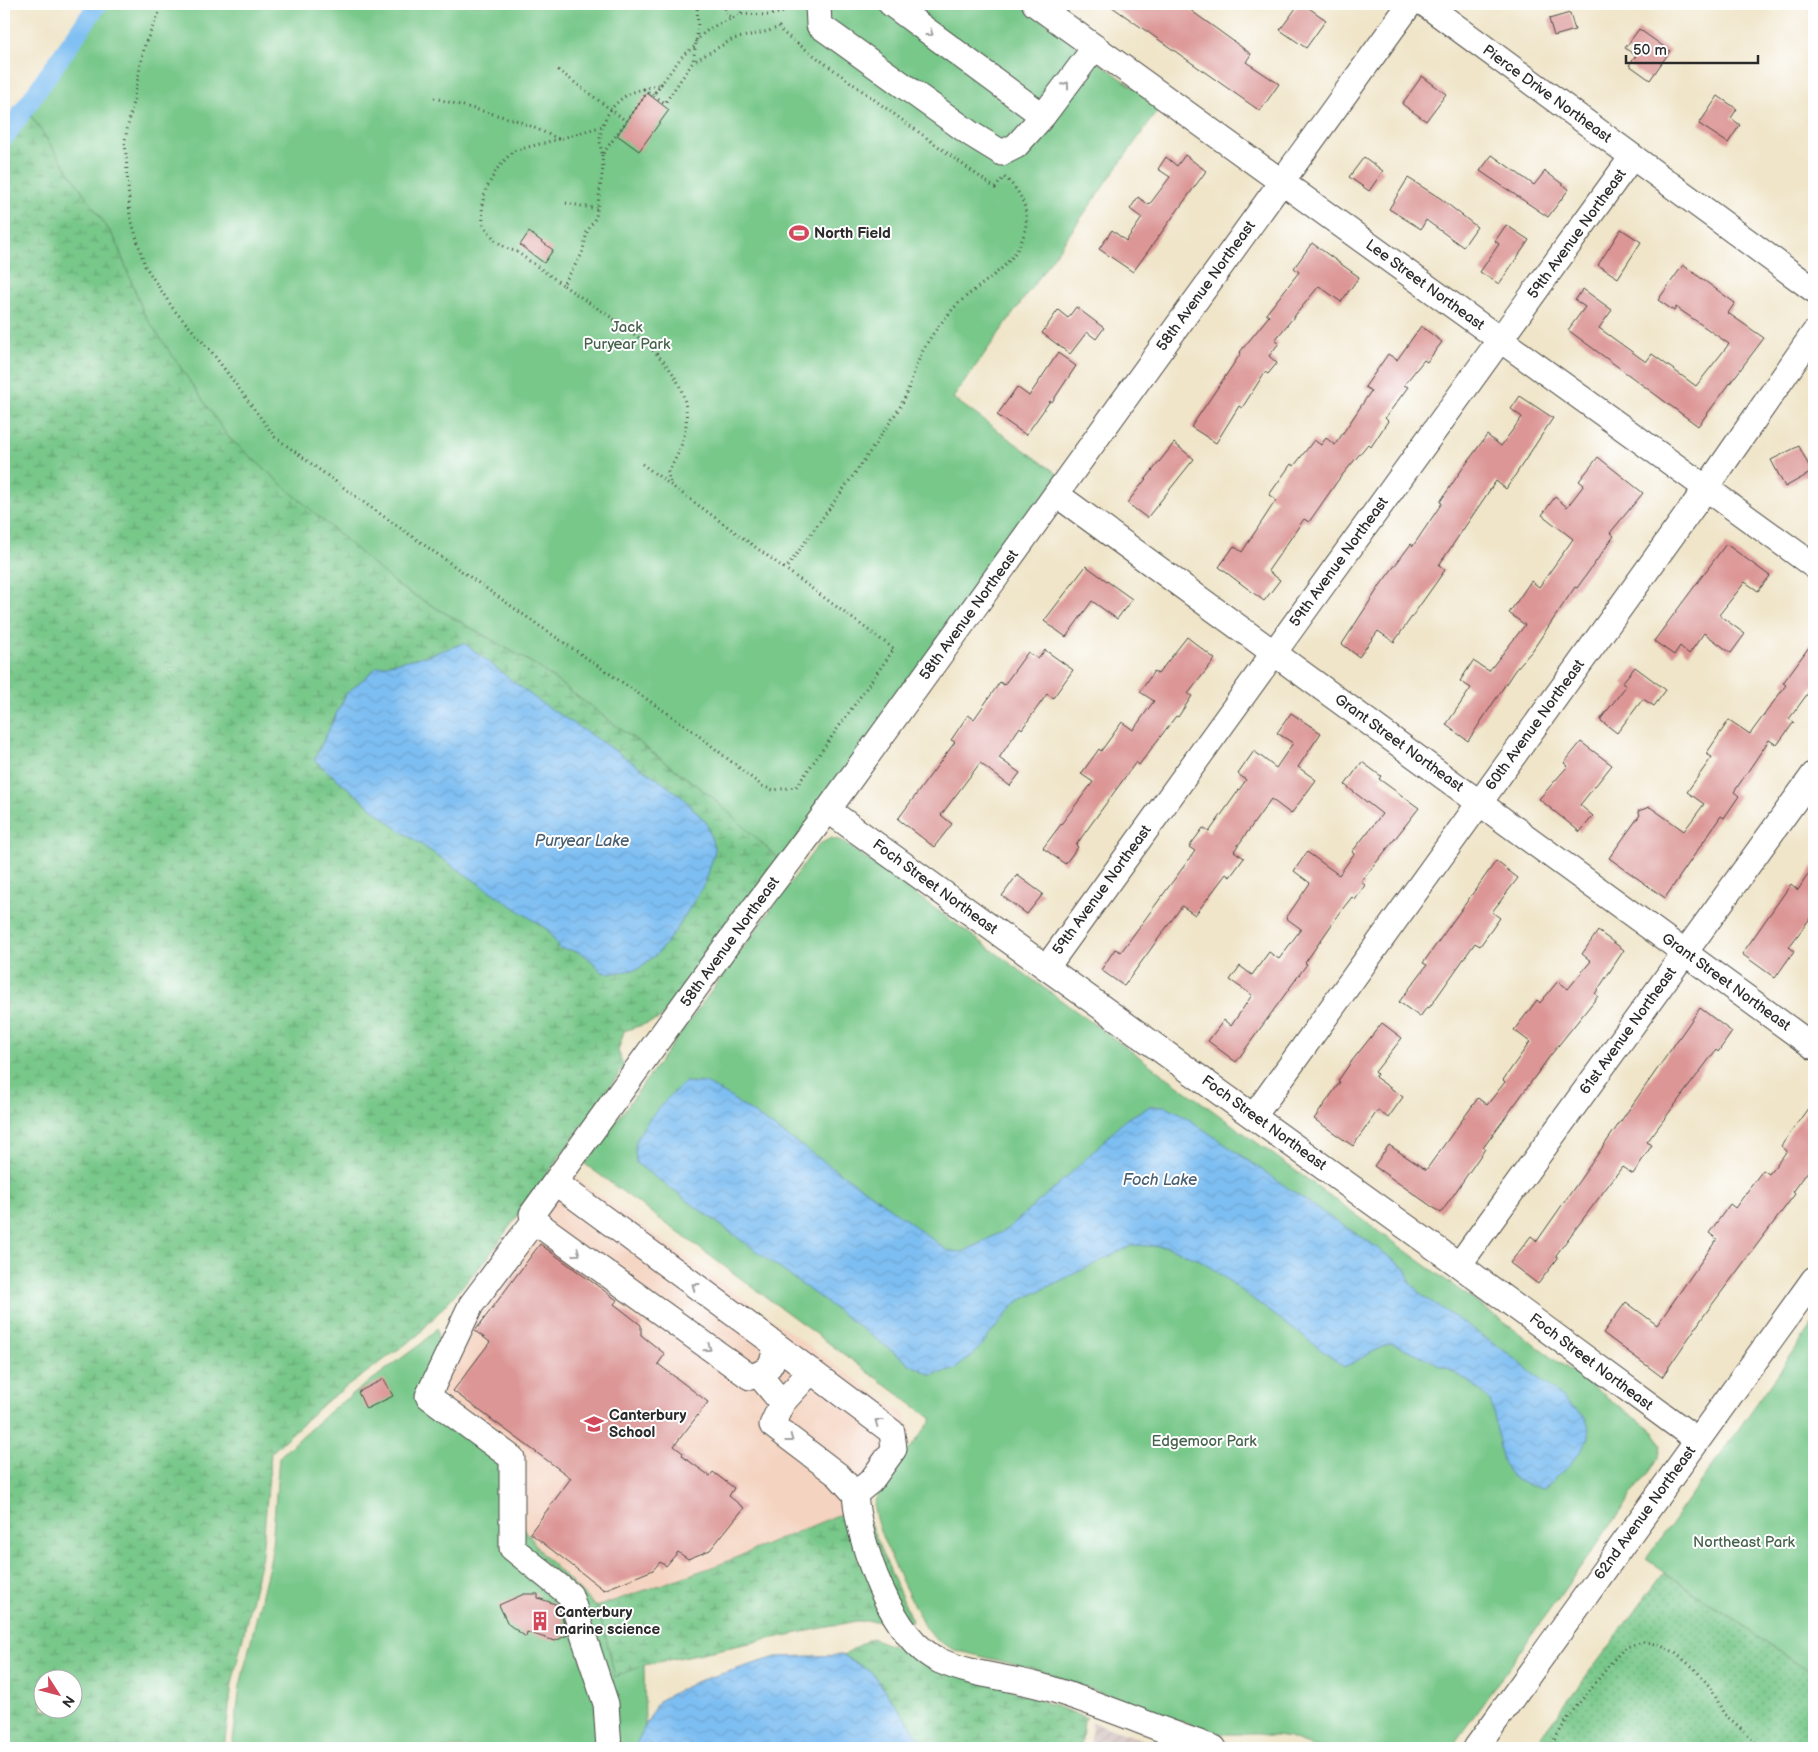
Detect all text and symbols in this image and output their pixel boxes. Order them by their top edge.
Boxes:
one-way arrow [924,27,933,35]
scale bar [1626,32,1758,64]
street label: Pierce Drive Northeast [1479,41,1616,147]
text: 50 m [1633,41,1667,60]
one-way arrow [1061,82,1069,91]
street label: 59th Avenue Northeast [1523,165,1631,303]
street label: 58th Avenue Northeast [1152,217,1260,355]
sports icon: North Field [788,222,810,244]
place label: North Field [814,224,891,243]
street label: Lee Street Northeast [1362,235,1489,335]
park label: Jack Puryear Park [584,318,671,354]
street label: 59th Avenue Northeast [1285,493,1393,631]
street label: 58th Avenue Northeast [915,546,1023,684]
street label: 60th Avenue Northeast [1481,656,1589,794]
street label: Grant Street Northeast [1331,690,1467,796]
street label: 59th Avenue Northeast [1048,821,1156,959]
water label: Puryear Lake [535,832,629,851]
street label: Foch Street Northeast [869,835,1002,939]
street label: 58th Avenue Northeast [676,873,784,1011]
street label: Grant Street Northeast [1658,929,1794,1035]
street label: 61st Avenue Northeast [1575,963,1681,1099]
street label: Foch Street Northeast [1198,1071,1331,1175]
water label: Foch Lake [1123,1171,1197,1190]
one-way arrow [571,1247,580,1255]
one-way arrow [692,1283,701,1291]
street label: Foch Street Northeast [1525,1309,1657,1415]
one-way arrow [702,1342,712,1351]
place label: Canterbury School [609,1406,687,1442]
school or university icon: Canterbury School [583,1413,605,1435]
one-way arrow [875,1419,884,1427]
park label: Edgemoor Park [1151,1432,1257,1451]
one-way arrow [784,1433,793,1441]
street label: 62nd Avenue Northeast [1590,1442,1700,1584]
park label: Northeast Park [1693,1533,1796,1552]
place label: Canterbury marine science [555,1603,661,1639]
building icon: Canterbury marine science [529,1610,551,1632]
north arrow [32,1670,82,1720]
text: N [58,1692,78,1711]

